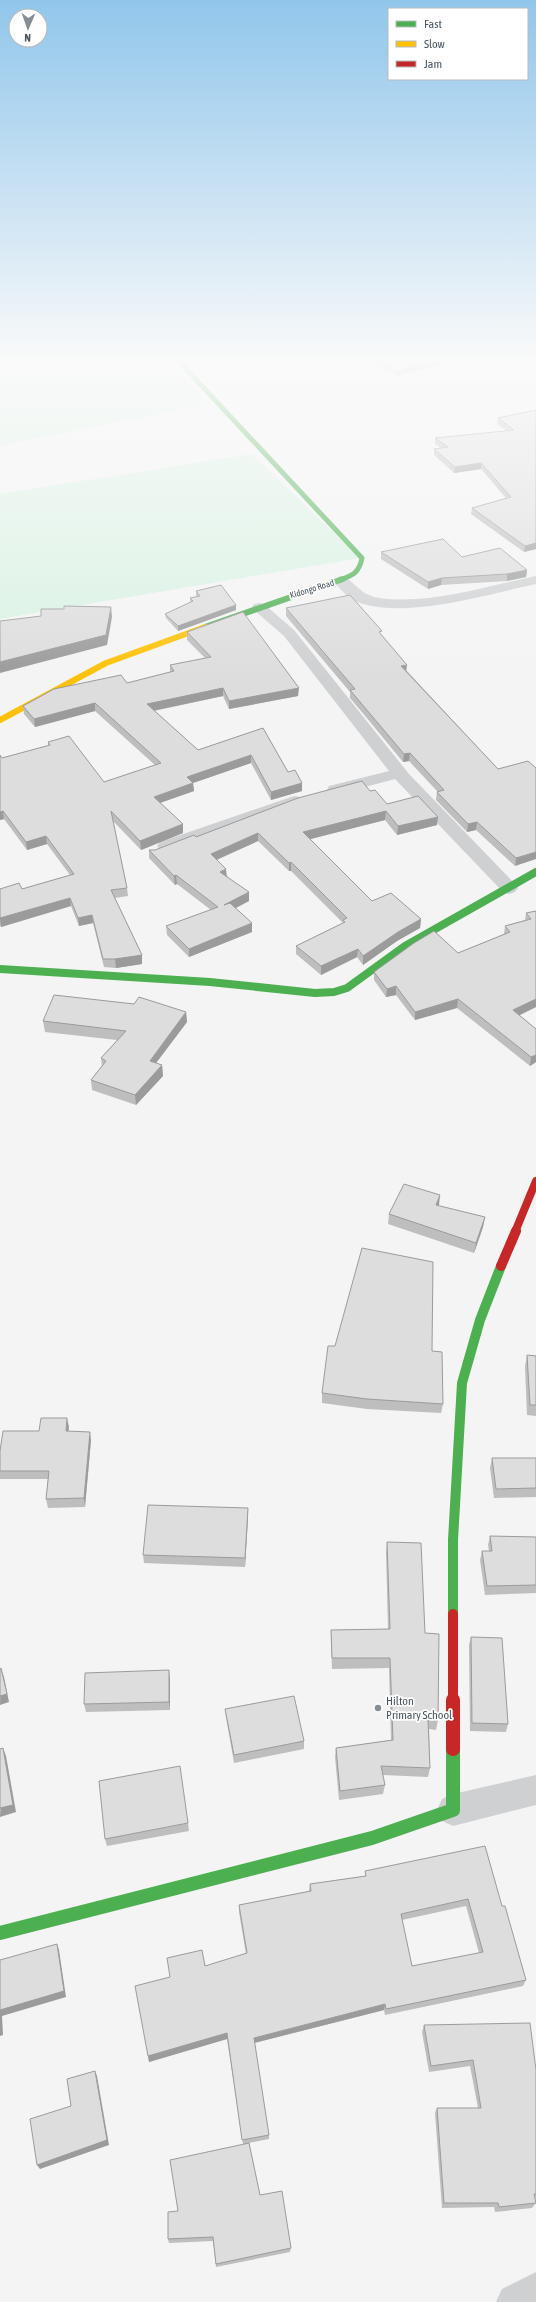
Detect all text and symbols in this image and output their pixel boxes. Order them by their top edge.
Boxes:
north arrow [8,8,48,48]
legend [388,8,528,80]
text: Fast [424,17,442,31]
text: N [24,32,31,44]
text: Slow [424,37,445,51]
text: Jam [424,57,442,71]
street label: Kidongo Road [289,578,335,600]
place label: Hilton Primary School [386,1694,453,1722]
marker: Hilton Primary School [373,1703,383,1713]

